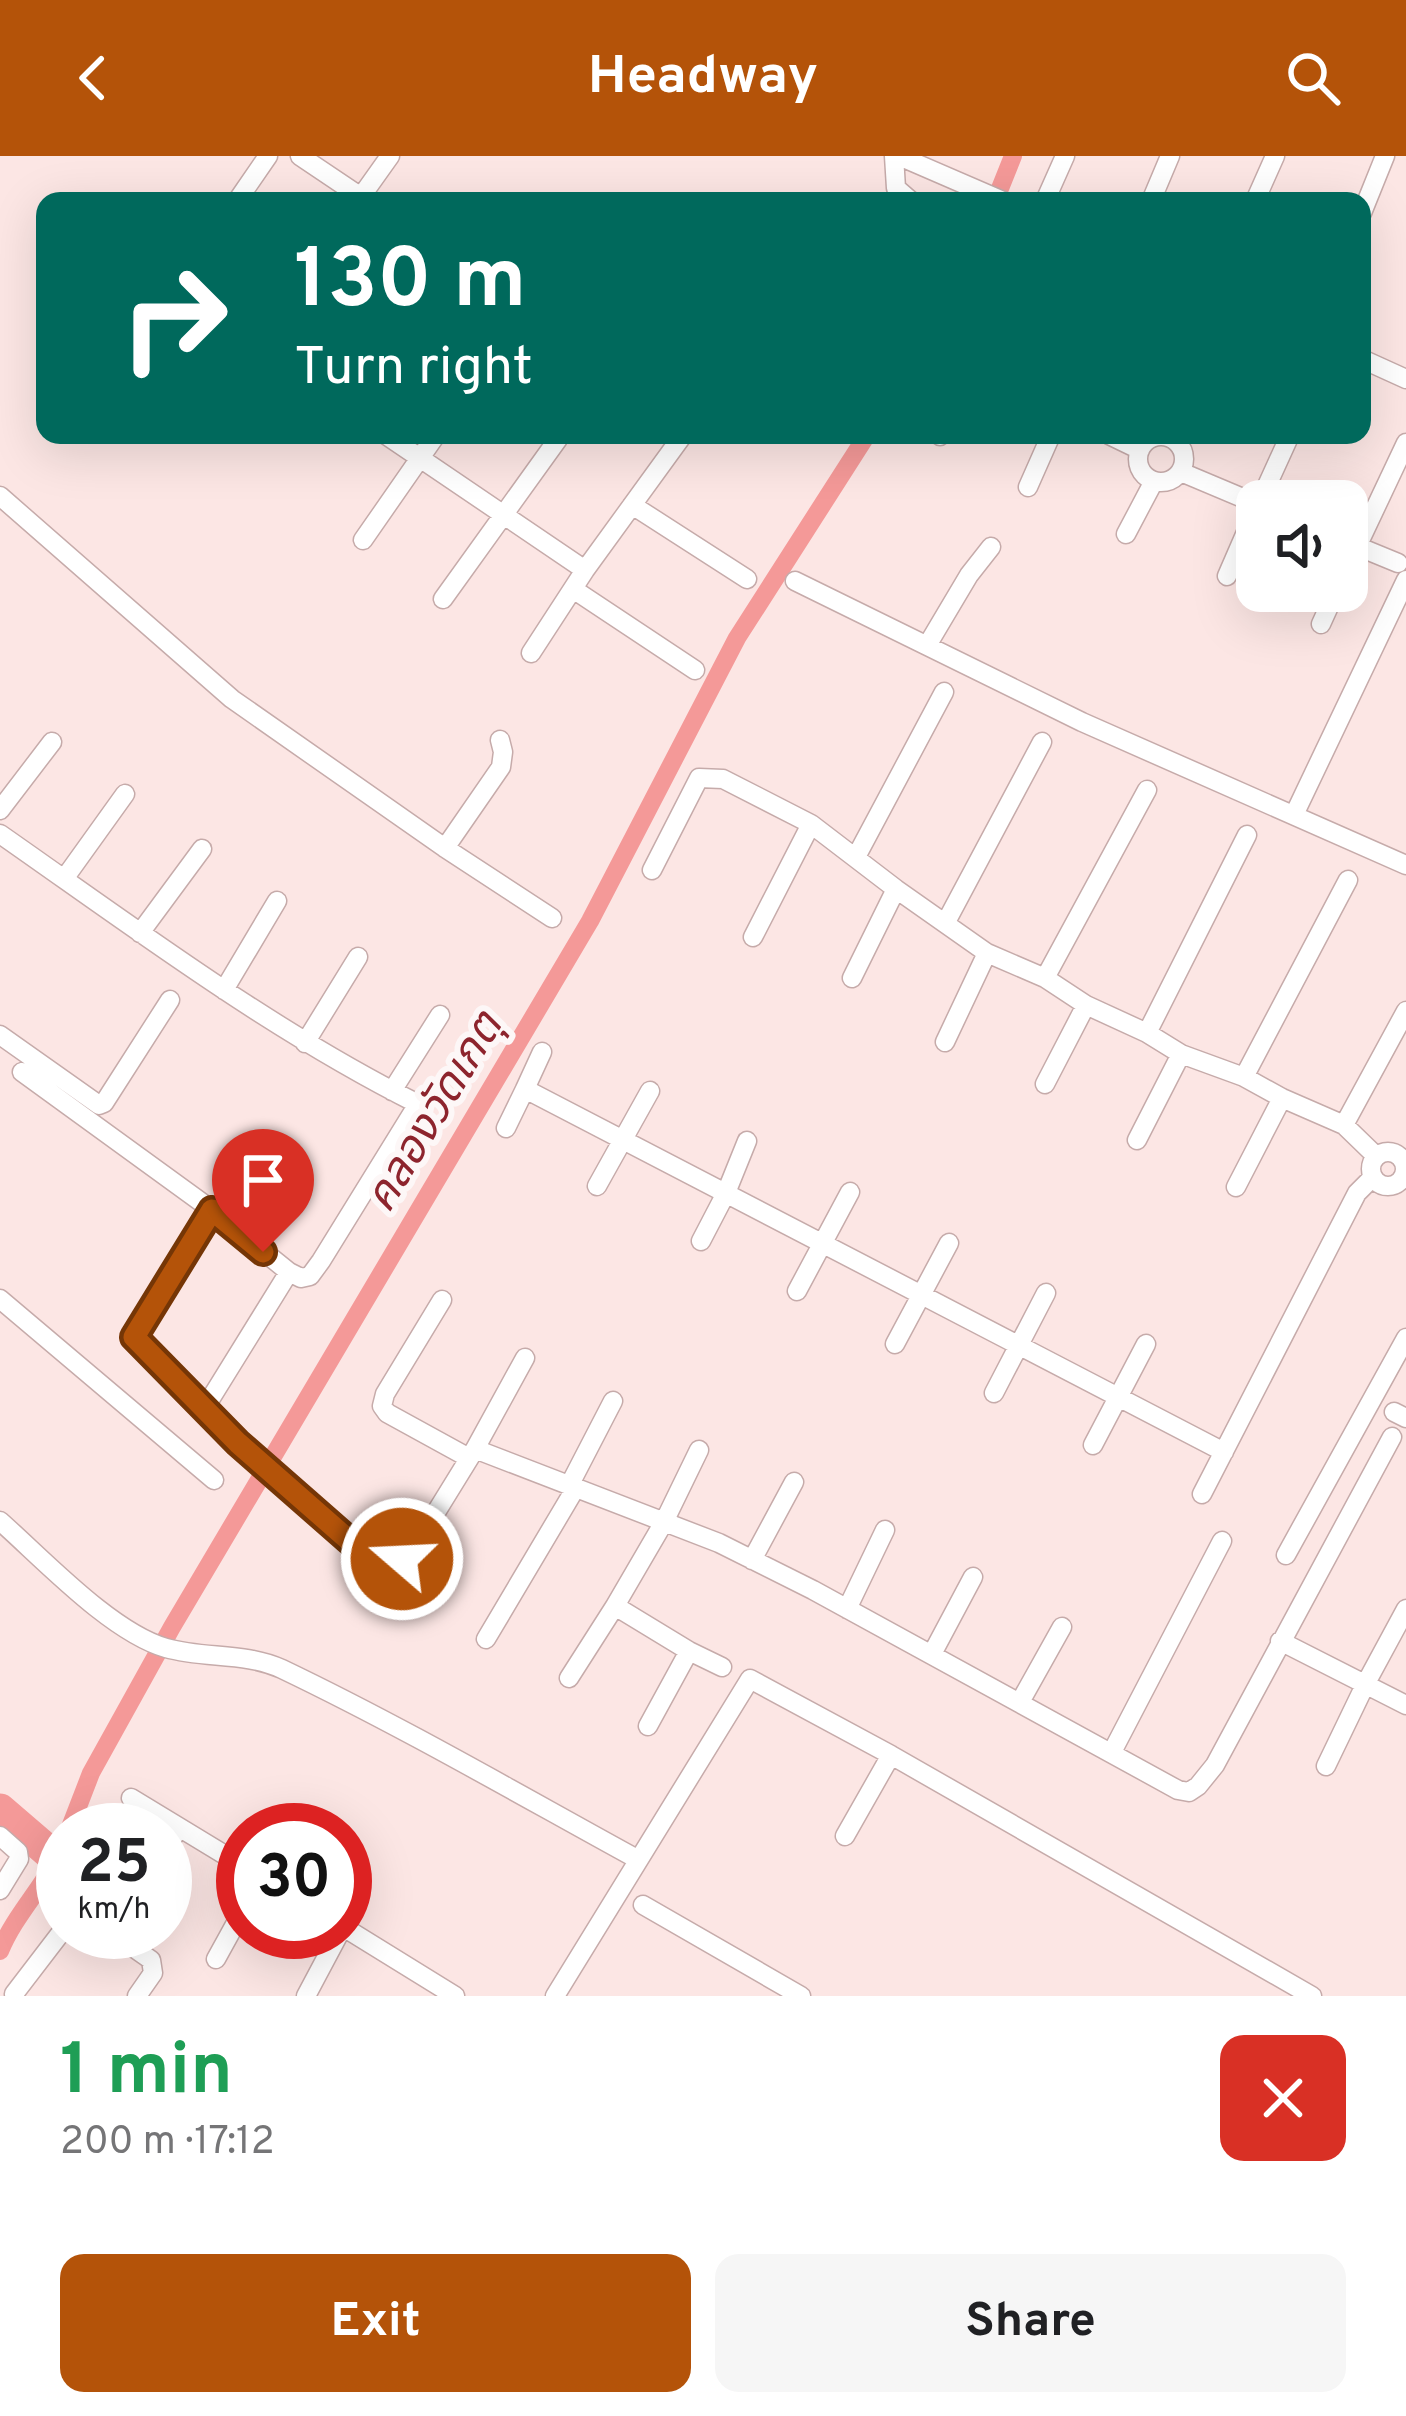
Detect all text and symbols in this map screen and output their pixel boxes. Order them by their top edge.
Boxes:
text: Headway [588,44,818,113]
icon: back [60,45,126,111]
icon: search [1280,45,1346,111]
text: 130 m [294,231,526,337]
icon: right [96,240,252,396]
text: Turn right [294,335,533,404]
map controls [1236,480,1368,612]
button: sound [1236,480,1368,612]
water label: คลองวัดเกตุ [354,1001,519,1223]
pin [212,1129,314,1252]
icon: arrive [230,1147,296,1213]
position arrow [339,1496,465,1622]
speed limit sign: 30 [216,1803,372,1959]
text: 25 [77,1828,151,1904]
text: km/h [78,1892,150,1929]
text: 1 min [60,2028,233,2120]
button: close [1220,2035,1346,2161]
text: 200 m · 17:12 [60,2119,275,2168]
button: Exit [60,2254,691,2392]
button: Share [715,2254,1346,2392]

